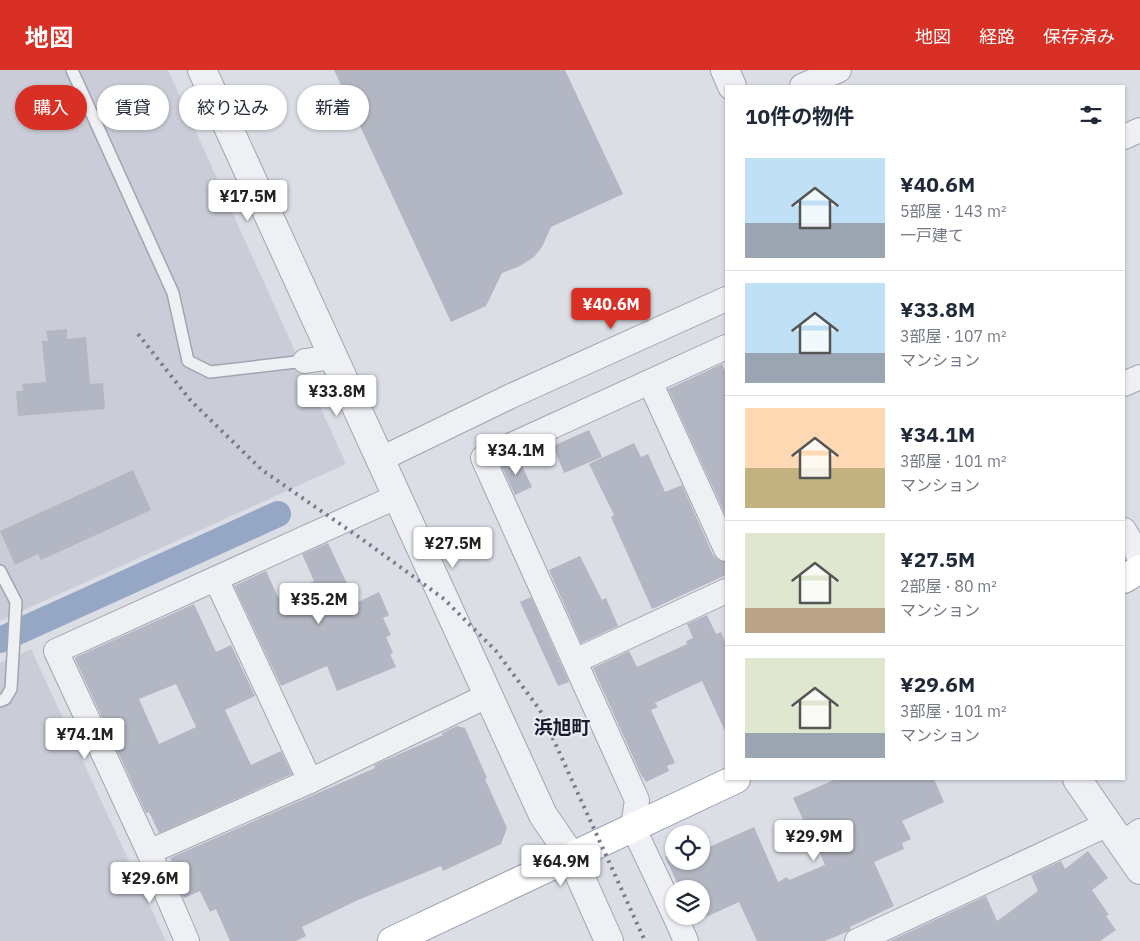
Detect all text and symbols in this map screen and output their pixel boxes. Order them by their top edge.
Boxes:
text: 地図 [25,21,73,53]
text: 地図 [915,25,951,48]
text: 経路 [979,25,1015,48]
text: 保存済み [1043,25,1115,48]
chip: 購入 [15,85,87,130]
chip: 賃貸 [97,85,169,130]
chip: 絞り込み [179,85,287,130]
chip: 新着 [297,85,369,130]
icon: filters [1077,101,1105,129]
text: 10件の物件 [745,102,854,130]
text: ¥40.6M [900,170,975,198]
icon: home [785,178,845,238]
pin: ¥17.5M [207,180,289,222]
text: ¥17.5M [219,186,277,206]
text: 5部屋 · 143 m² [900,201,1006,221]
text: 一戸建て [900,225,964,245]
pin: ¥40.6M [570,288,652,330]
text: ¥40.6M [582,294,640,314]
text: ¥33.8M [900,295,975,323]
icon: home [785,303,845,363]
text: 3部屋 · 107 m² [900,326,1006,346]
text: マンション [900,350,980,370]
pin: ¥33.8M [296,374,378,417]
text: ¥33.8M [308,381,366,401]
text: ¥34.1M [900,420,975,448]
icon: home [785,428,845,488]
pin: ¥34.1M [475,434,557,476]
text: ¥34.1M [487,440,545,460]
text: 3部屋 · 101 m² [900,451,1006,471]
text: マンション [900,475,980,495]
pin: ¥27.5M [412,526,494,569]
text: ¥27.5M [424,533,482,553]
text: ¥27.5M [900,545,975,573]
icon: home [785,553,845,613]
text: 2部屋 · 80 m² [900,576,997,596]
pin: ¥35.2M [278,582,360,625]
text: ¥35.2M [290,589,348,609]
text: マンション [900,600,980,620]
text: ¥29.6M [900,670,975,698]
icon: home [785,678,845,738]
text: 3部屋 · 101 m² [900,701,1006,721]
district label: 浜旭町 [533,715,591,739]
pin: ¥74.1M [44,718,126,760]
text: ¥74.1M [56,724,114,744]
text: マンション [900,725,980,745]
pin: ¥29.9M [773,820,855,862]
map controls [665,825,710,925]
button: locate [665,825,710,870]
text: ¥29.9M [785,826,843,846]
pin: ¥64.9M [520,844,602,887]
text: ¥64.9M [532,851,590,871]
pin: ¥29.6M [109,862,191,904]
text: ¥29.6M [121,868,179,888]
button: layers [665,880,710,925]

